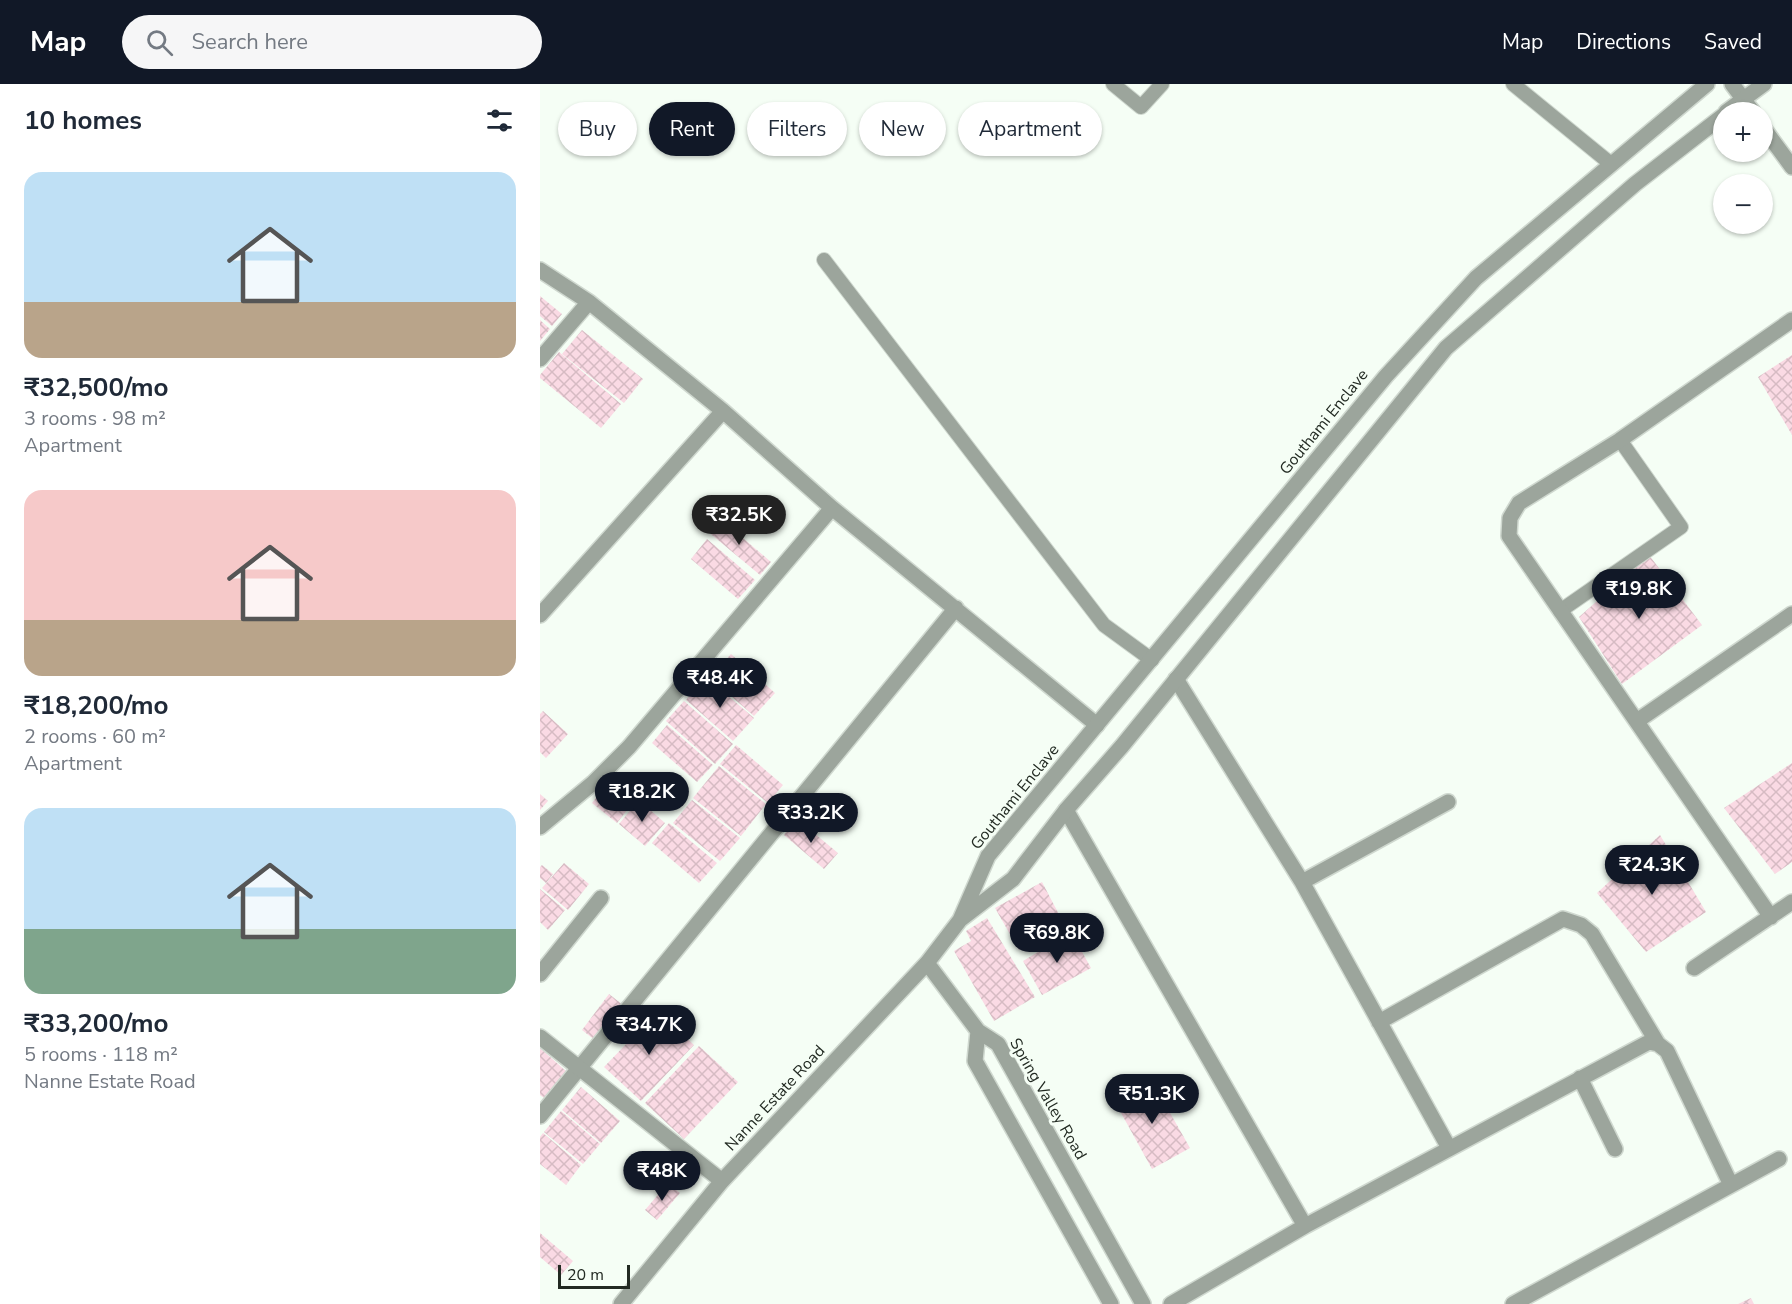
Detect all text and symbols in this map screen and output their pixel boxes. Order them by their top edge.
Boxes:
search box [122,15,542,69]
text: Map [30,23,86,61]
icon: search [143,26,176,59]
text: Search here [191,27,308,57]
text: Map [1502,28,1543,56]
text: Directions [1576,28,1671,56]
text: Saved [1704,28,1762,56]
chip: Buy [558,102,637,156]
chip: Rent [649,102,735,156]
chip: Filters [747,102,847,156]
chip: New [859,102,946,156]
chip: Apartment [958,102,1102,156]
map controls [1713,102,1773,234]
button: + [1713,102,1773,162]
text: 10 homes [24,103,142,138]
icon: filters [483,104,516,137]
button: − [1713,174,1773,234]
icon: home [216,211,324,319]
street label: Gouthami Enclave [1275,365,1373,479]
text: ₹32,500/mo [24,370,168,405]
text: 3 rooms · 98 m² [24,405,166,432]
text: Apartment [24,432,122,459]
pin: ₹32.5K [690,495,788,546]
text: ₹32.5K [706,501,772,528]
icon: home [216,529,324,637]
pin: ₹19.8K [1590,569,1688,620]
text: ₹19.8K [1606,575,1672,602]
pin: ₹48.4K [671,658,769,709]
text: ₹48.4K [687,664,753,691]
text: ₹18,200/mo [24,688,168,723]
text: 2 rooms · 60 m² [24,723,166,750]
street label: Gouthami Enclave [966,740,1064,854]
text: Apartment [24,750,122,777]
pin: ₹18.2K [593,772,691,823]
text: ₹18.2K [609,778,675,805]
pin: ₹33.2K [762,793,860,844]
text: ₹33.2K [778,799,844,826]
pin: ₹24.3K [1603,845,1701,896]
icon: home [216,847,324,955]
text: ₹24.3K [1619,851,1685,878]
pin: ₹69.8K [1008,913,1106,964]
text: ₹69.8K [1024,919,1090,946]
pin: ₹34.7K [600,1005,698,1056]
text: ₹33,200/mo [24,1006,168,1041]
text: ₹34.7K [616,1011,682,1038]
street label: Spring Valley Road [1004,1034,1092,1164]
street label: Nanne Estate Road [720,1040,830,1156]
text: 5 rooms · 118 m² [24,1041,178,1068]
text: Nanne Estate Road [24,1068,196,1095]
pin: ₹51.3K [1103,1074,1201,1125]
text: ₹51.3K [1119,1080,1185,1107]
pin: ₹48K [626,1151,698,1202]
text: ₹48K [637,1157,687,1184]
scale bar [558,1262,630,1290]
text: 20 m [567,1264,604,1286]

